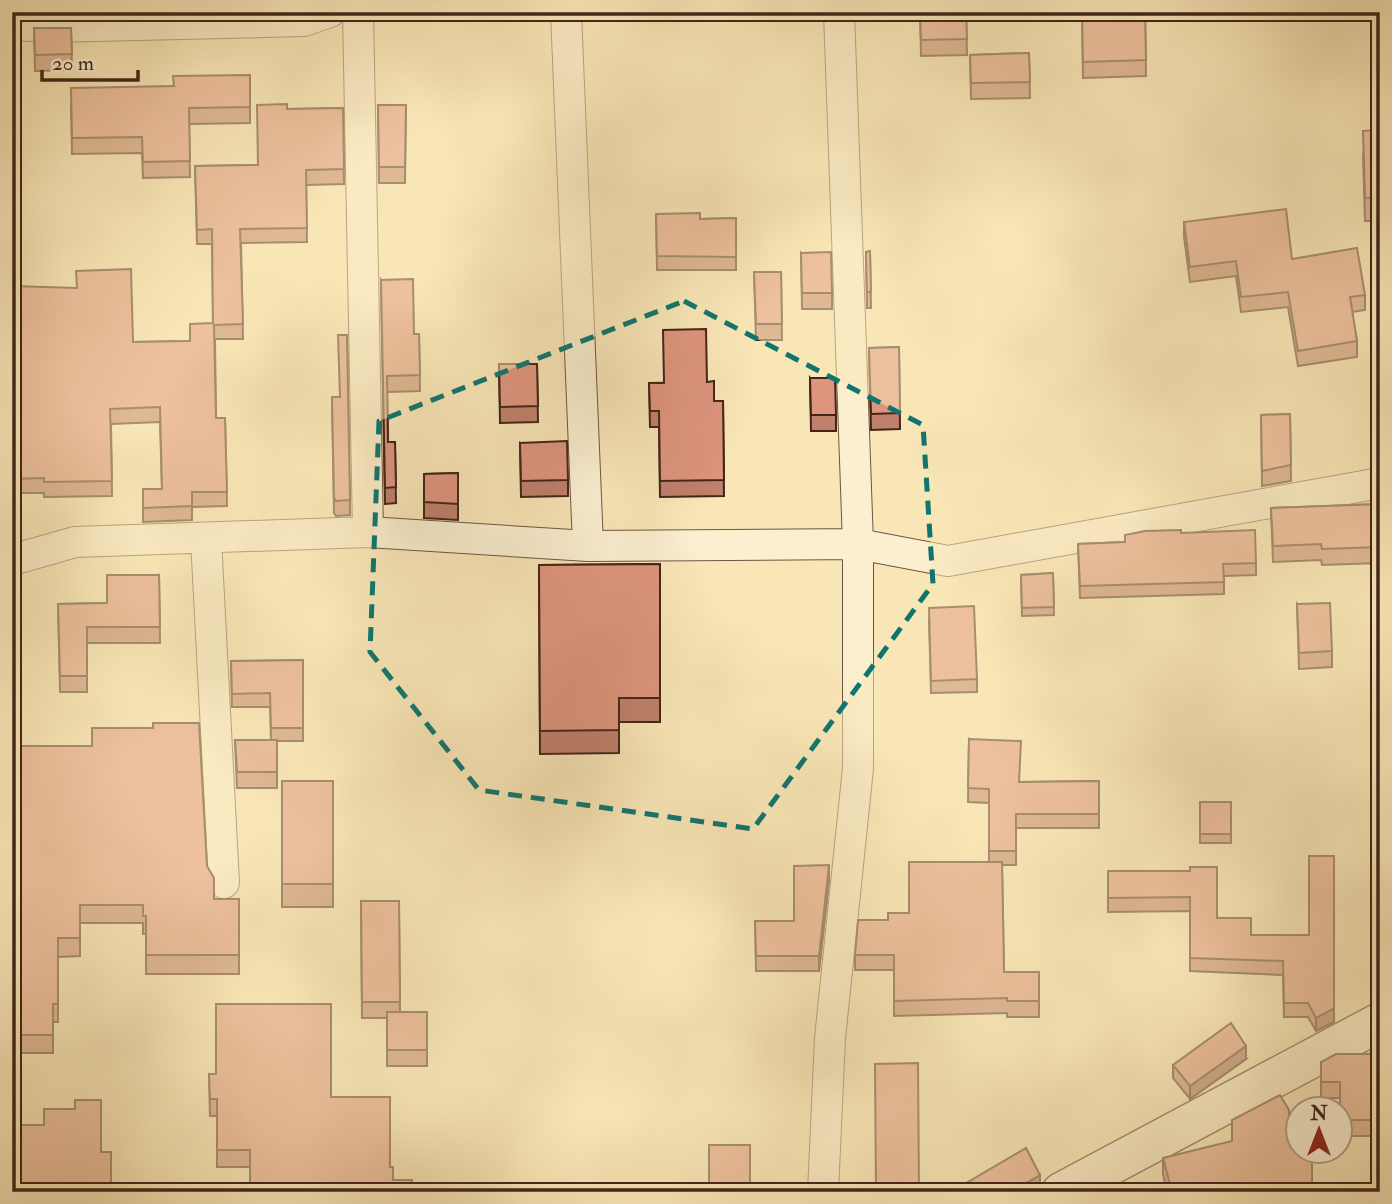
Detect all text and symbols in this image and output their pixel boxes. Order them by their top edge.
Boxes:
scale bar [42,38,138,82]
text: 20 m [52,50,94,77]
north arrow [1284,1096,1354,1166]
text: N [1309,1102,1328,1126]

